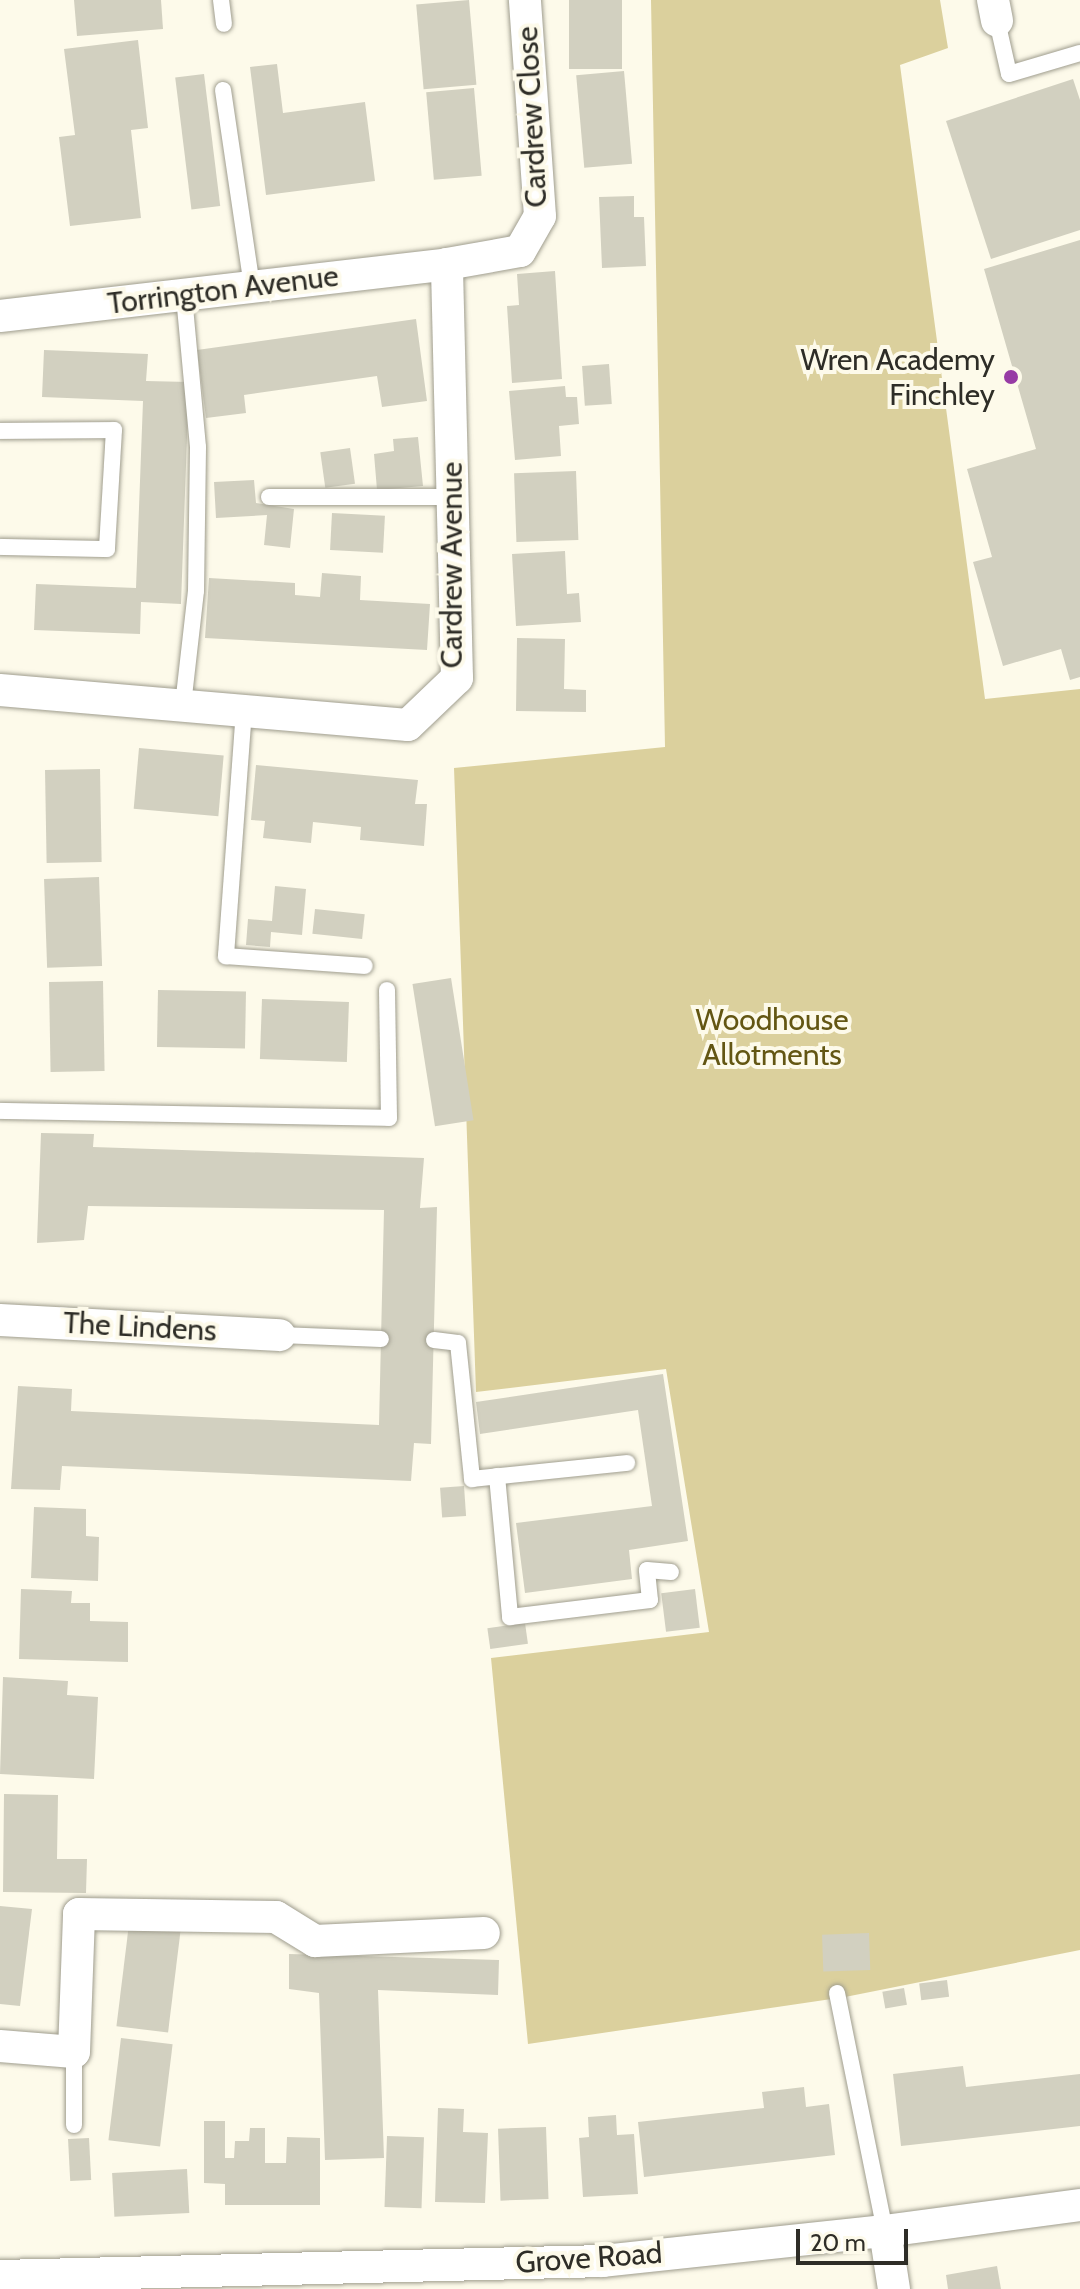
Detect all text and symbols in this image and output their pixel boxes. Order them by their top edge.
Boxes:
street label: Cardrew Close [509,26,555,208]
street label: Torrington Avenue [106,258,340,322]
place label: Wren Academy Finchley [800,342,995,412]
marker: Wren Academy Finchley [1002,368,1020,386]
street label: Cardrew Avenue [434,462,470,668]
park label: Woodhouse Allotments [695,1002,849,1072]
street label: The Lindens [62,1305,218,1349]
scale bar [800,2213,912,2263]
text: 20 m [810,2228,866,2257]
street label: Grove Road [514,2235,664,2281]

